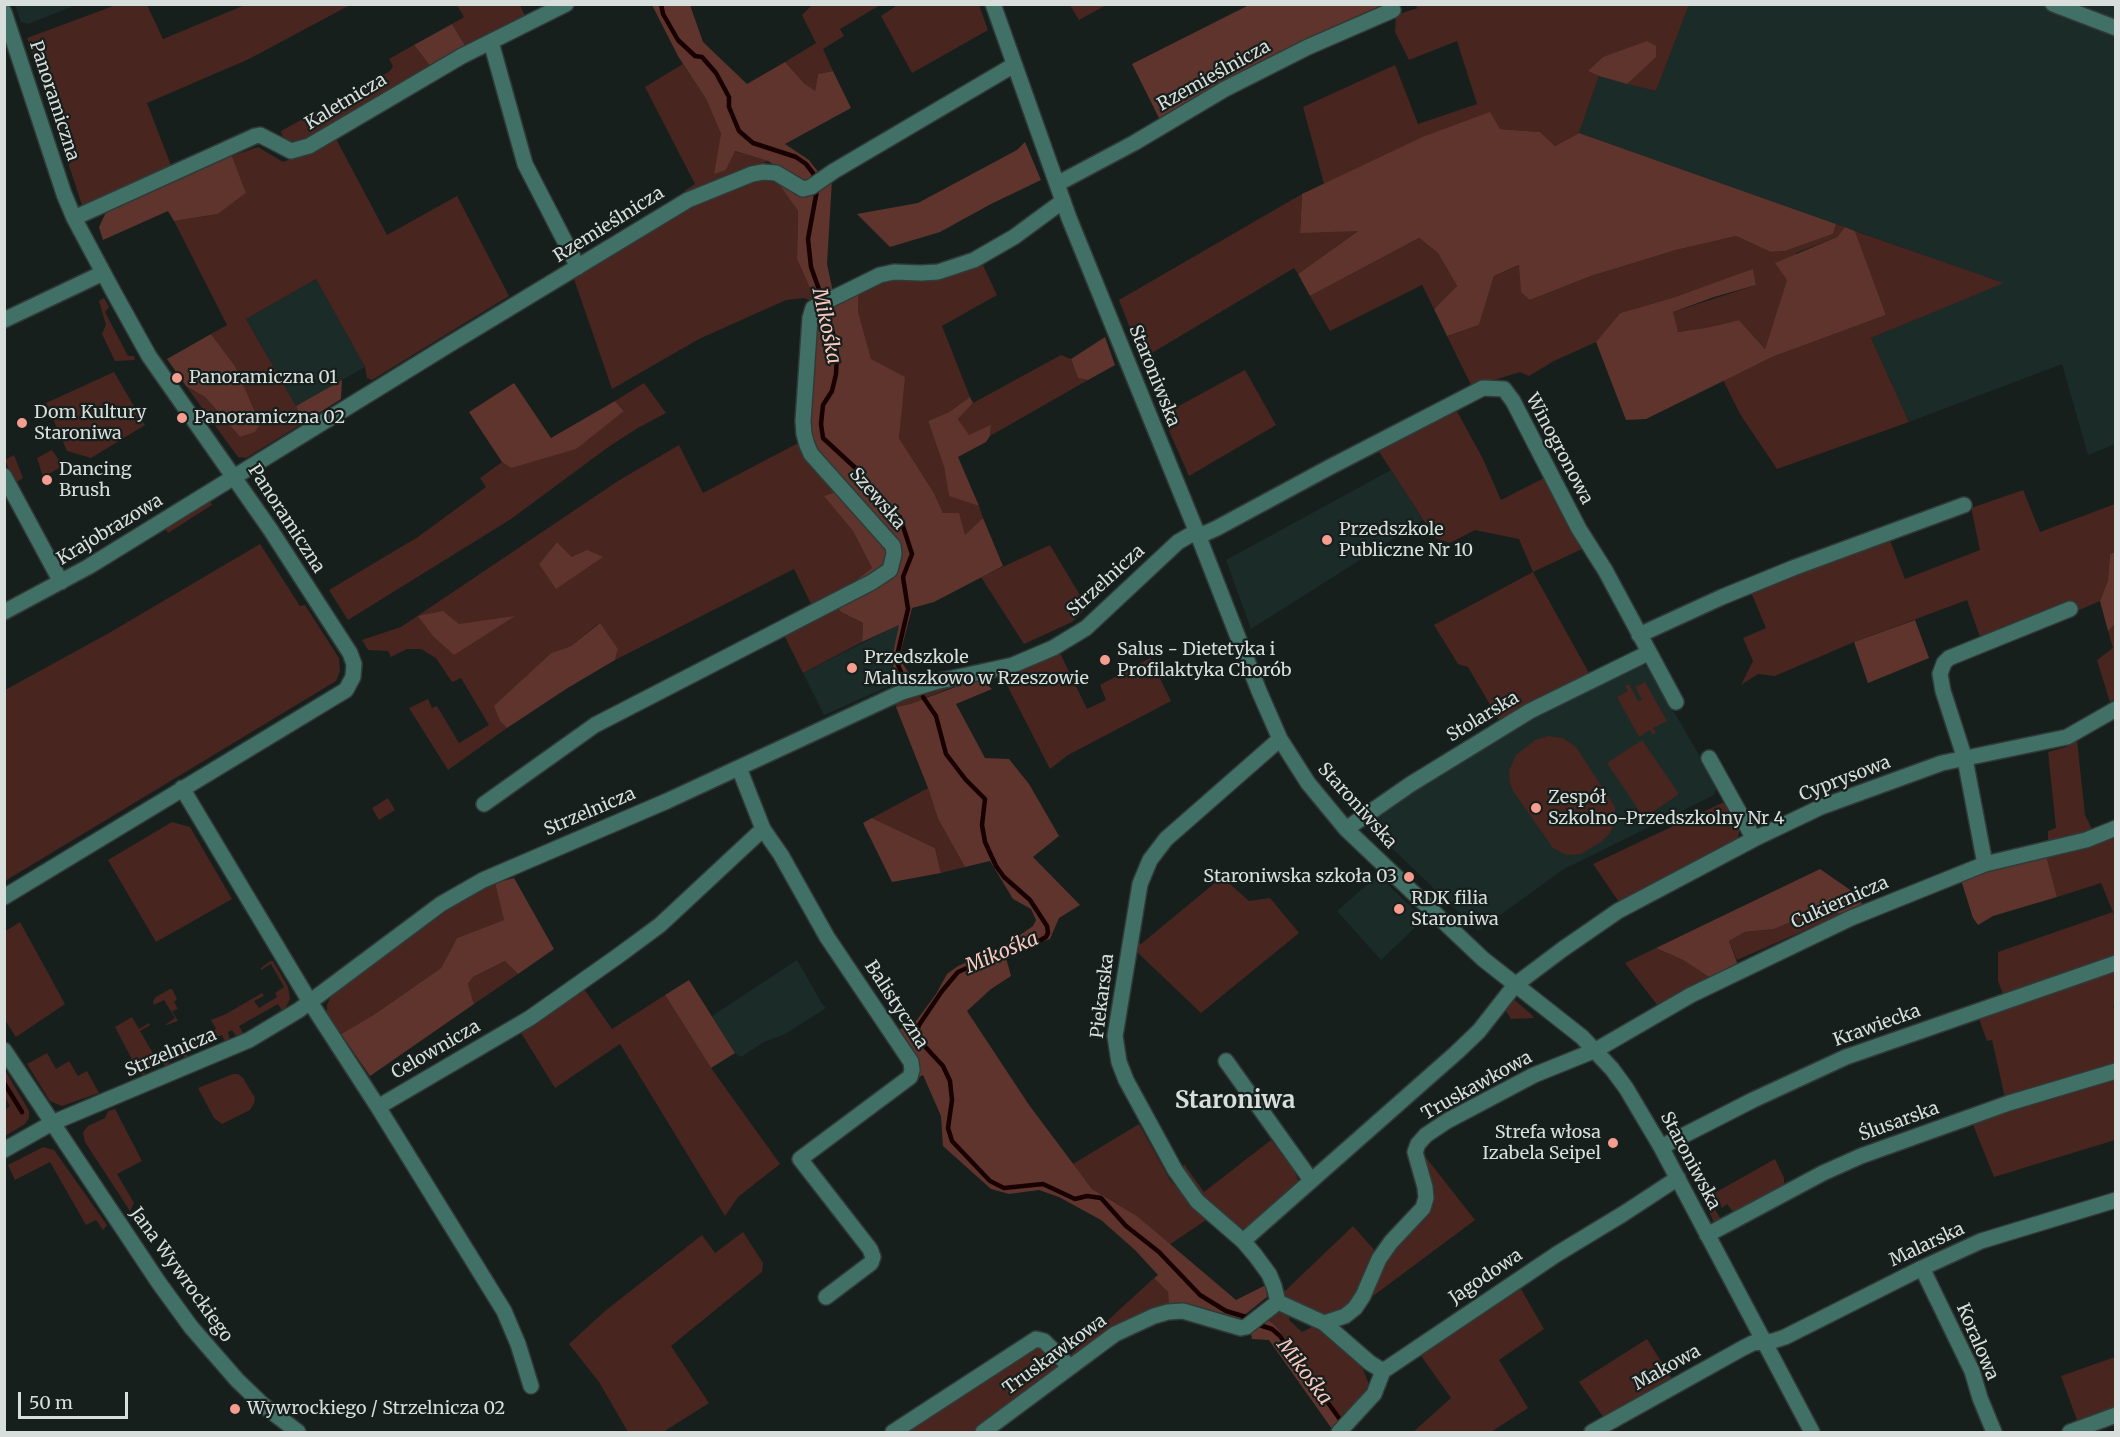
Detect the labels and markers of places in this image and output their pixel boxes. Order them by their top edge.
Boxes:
place label: Panoramiczna 01 [189,367,337,389]
marker: Panoramiczna 01 [170,371,184,385]
place label: Dom Kultury Staroniwa [34,402,147,444]
place label: Panoramiczna 02 [194,407,345,429]
marker: Panoramiczna 02 [175,411,189,425]
marker: Dom Kultury Staroniwa [15,416,29,430]
place label: Dancing Brush [59,459,132,502]
marker: Dancing Brush [40,473,54,487]
place label: Przedszkole Publiczne Nr 10 [1339,519,1473,562]
marker: Przedszkole Publiczne Nr 10 [1320,533,1334,547]
place label: Salus - Dietetyka i Profilaktyka Chorób [1117,639,1292,682]
place label: Przedszkole Maluszkowo w Rzeszowie [864,647,1089,690]
marker: Salus - Dietetyka i Profilaktyka Chorób [1098,653,1112,667]
marker: Przedszkole Maluszkowo w Rzeszowie [845,661,859,675]
place label: Zespół Szkolno-Przedszkolny Nr 4 [1548,787,1784,830]
marker: Zespół Szkolno-Przedszkolny Nr 4 [1529,801,1543,815]
place label: Staroniwska szkoła 03 [1203,866,1397,888]
marker: Staroniwska szkoła 03 [1402,870,1416,884]
place label: RDK filia Staroniwa [1411,888,1499,930]
marker: RDK filia Staroniwa [1392,902,1406,916]
place label: Strefa włosa Izabela Seipel [1482,1122,1601,1164]
marker: Strefa włosa Izabela Seipel [1606,1136,1620,1150]
place label: Wywrockiego / Strzelnicza 02 [247,1398,505,1420]
marker: Wywrockiego / Strzelnicza 02 [228,1402,242,1416]

